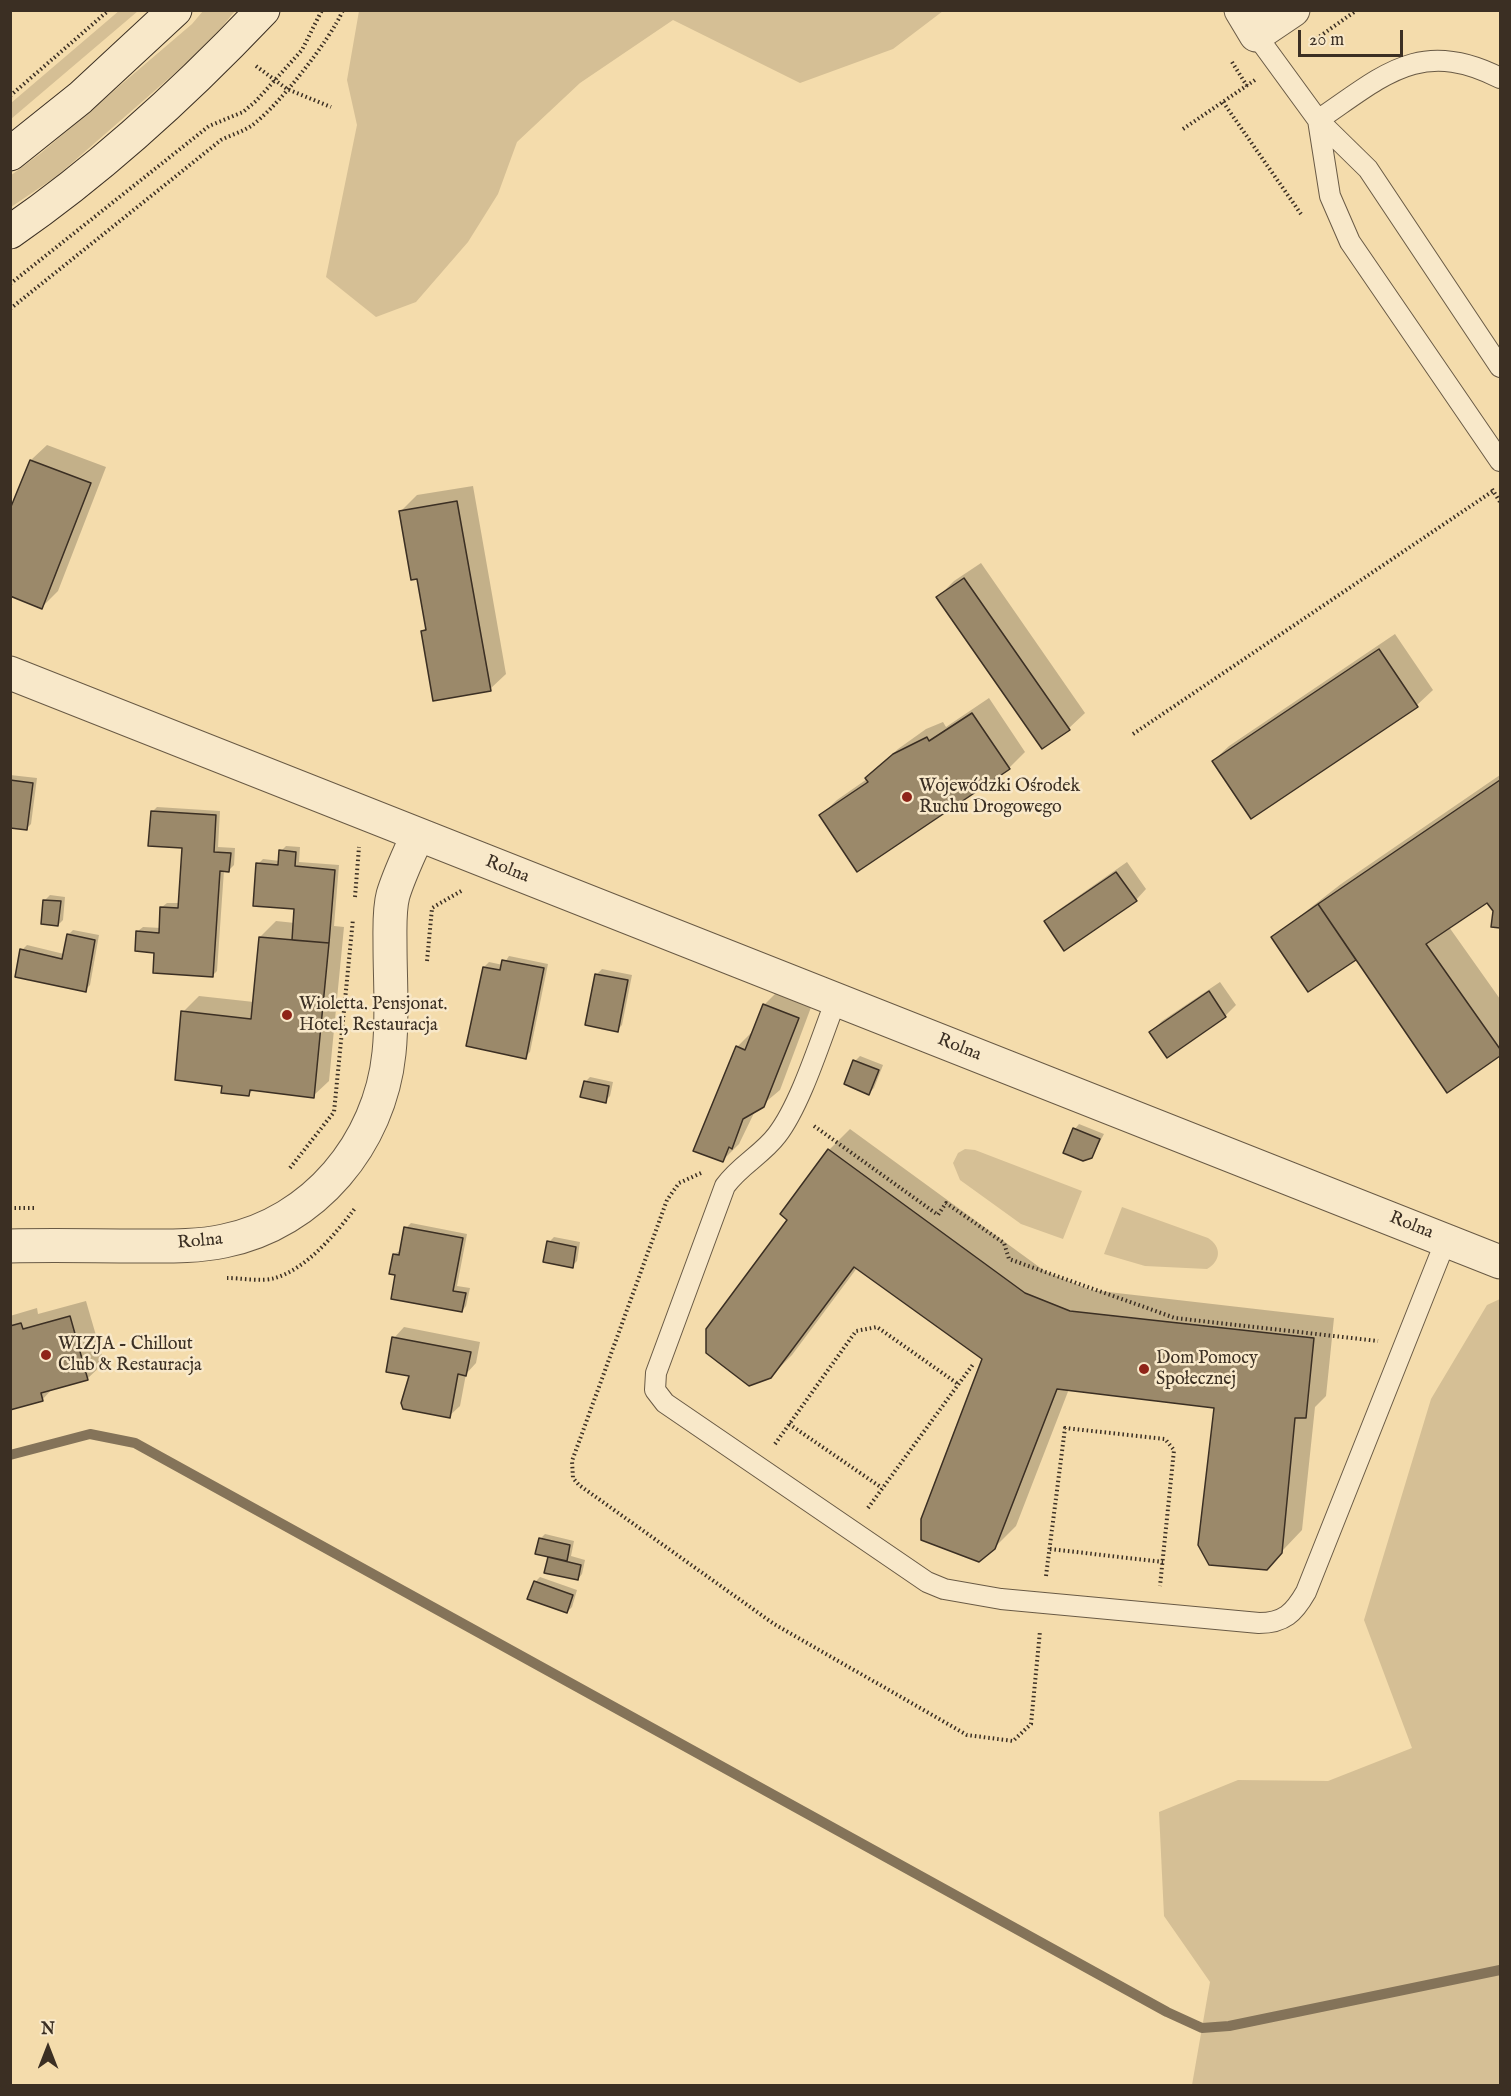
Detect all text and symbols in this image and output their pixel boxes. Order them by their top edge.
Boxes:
scale bar [1301,18,1406,56]
text: 20 m [1309,29,1344,52]
place label: Wojewódzki Ośrodek Ruchu Drogowego [919,776,1080,818]
marker: Wojewódzki Ośrodek Ruchu Drogowego [900,790,914,804]
street label: Rolna [482,851,532,889]
place label: Wioletta. Pensjonat. Hotel, Restauracja [299,994,447,1036]
marker: Wioletta. Pensjonat. Hotel, Restauracja [280,1008,294,1022]
street label: Rolna [934,1029,984,1067]
street label: Rolna [1386,1207,1436,1245]
street label: Rolna [176,1229,224,1255]
place label: WIZJA - Chillout Club & Restauracja [58,1334,202,1376]
marker: WIZJA - Chillout Club & Restauracja [39,1348,53,1362]
place label: Dom Pomocy Społecznej [1156,1348,1258,1390]
marker: Dom Pomocy Społecznej [1137,1362,1151,1376]
north arrow [18,2018,78,2078]
text: N [41,2020,55,2040]

